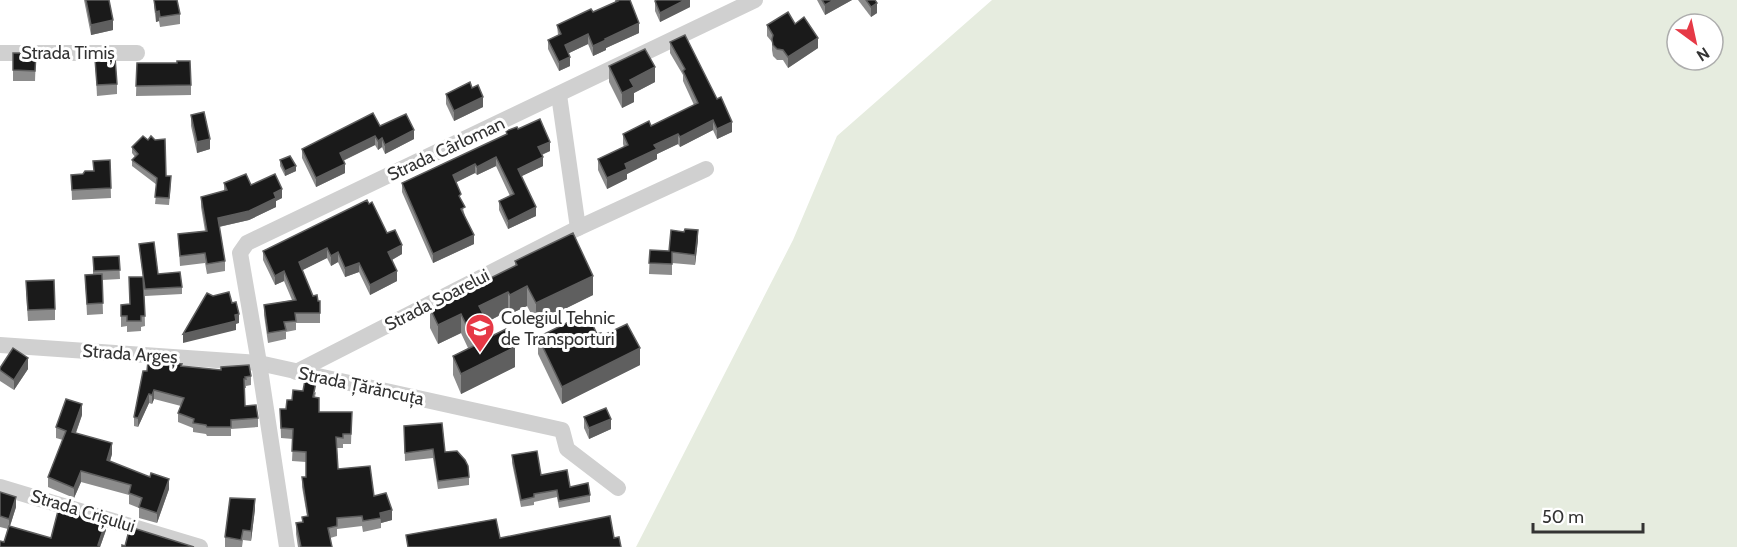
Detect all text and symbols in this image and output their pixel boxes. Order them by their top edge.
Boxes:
north arrow [1665,12,1725,72]
street label: Strada Timiș [21,42,115,65]
text: N [1693,43,1713,65]
street label: Strada Cârloman [384,112,508,186]
street label: Strada Soarelui [381,264,493,336]
place label: Colegiul Tehnic de Transporturi [501,307,615,350]
school or university icon: Colegiul Tehnic de Transporturi [464,312,496,354]
street label: Strada Argeș [82,340,178,369]
street label: Strada Țărăncuța [296,362,426,411]
street label: Strada Crișului [28,485,138,538]
scale bar [1533,496,1642,534]
text: 50 m [1542,506,1584,528]

